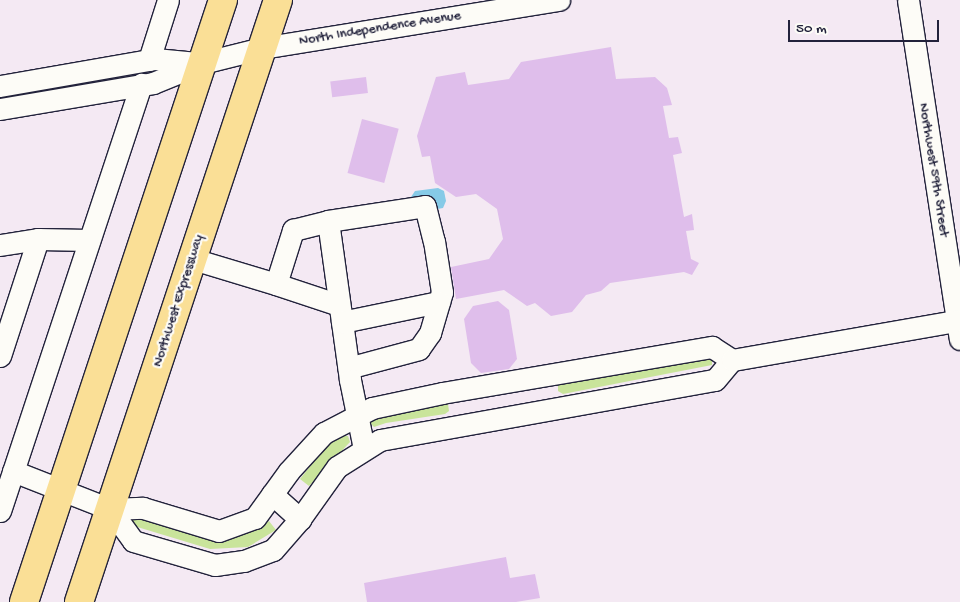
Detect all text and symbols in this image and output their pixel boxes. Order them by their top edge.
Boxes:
street label: North Independence Avenue [298,8,462,50]
scale bar [790,10,941,42]
text: 50 m [796,20,827,38]
street label: Northwest 59th Street [914,102,952,238]
street label: Northwest Expressway [150,233,208,369]

